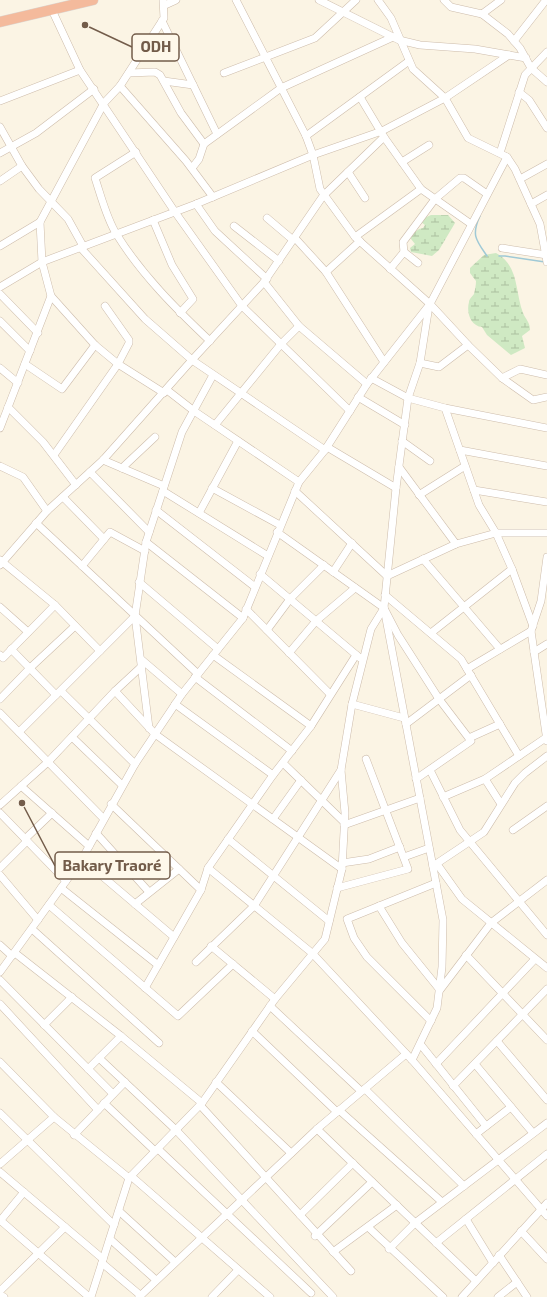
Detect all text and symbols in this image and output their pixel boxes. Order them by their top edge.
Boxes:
callout: ODH [132,34,179,61]
text: ODH [141,37,171,55]
callout: Bakary Traoré [55,852,170,879]
text: Bakary Traoré [63,856,161,875]

